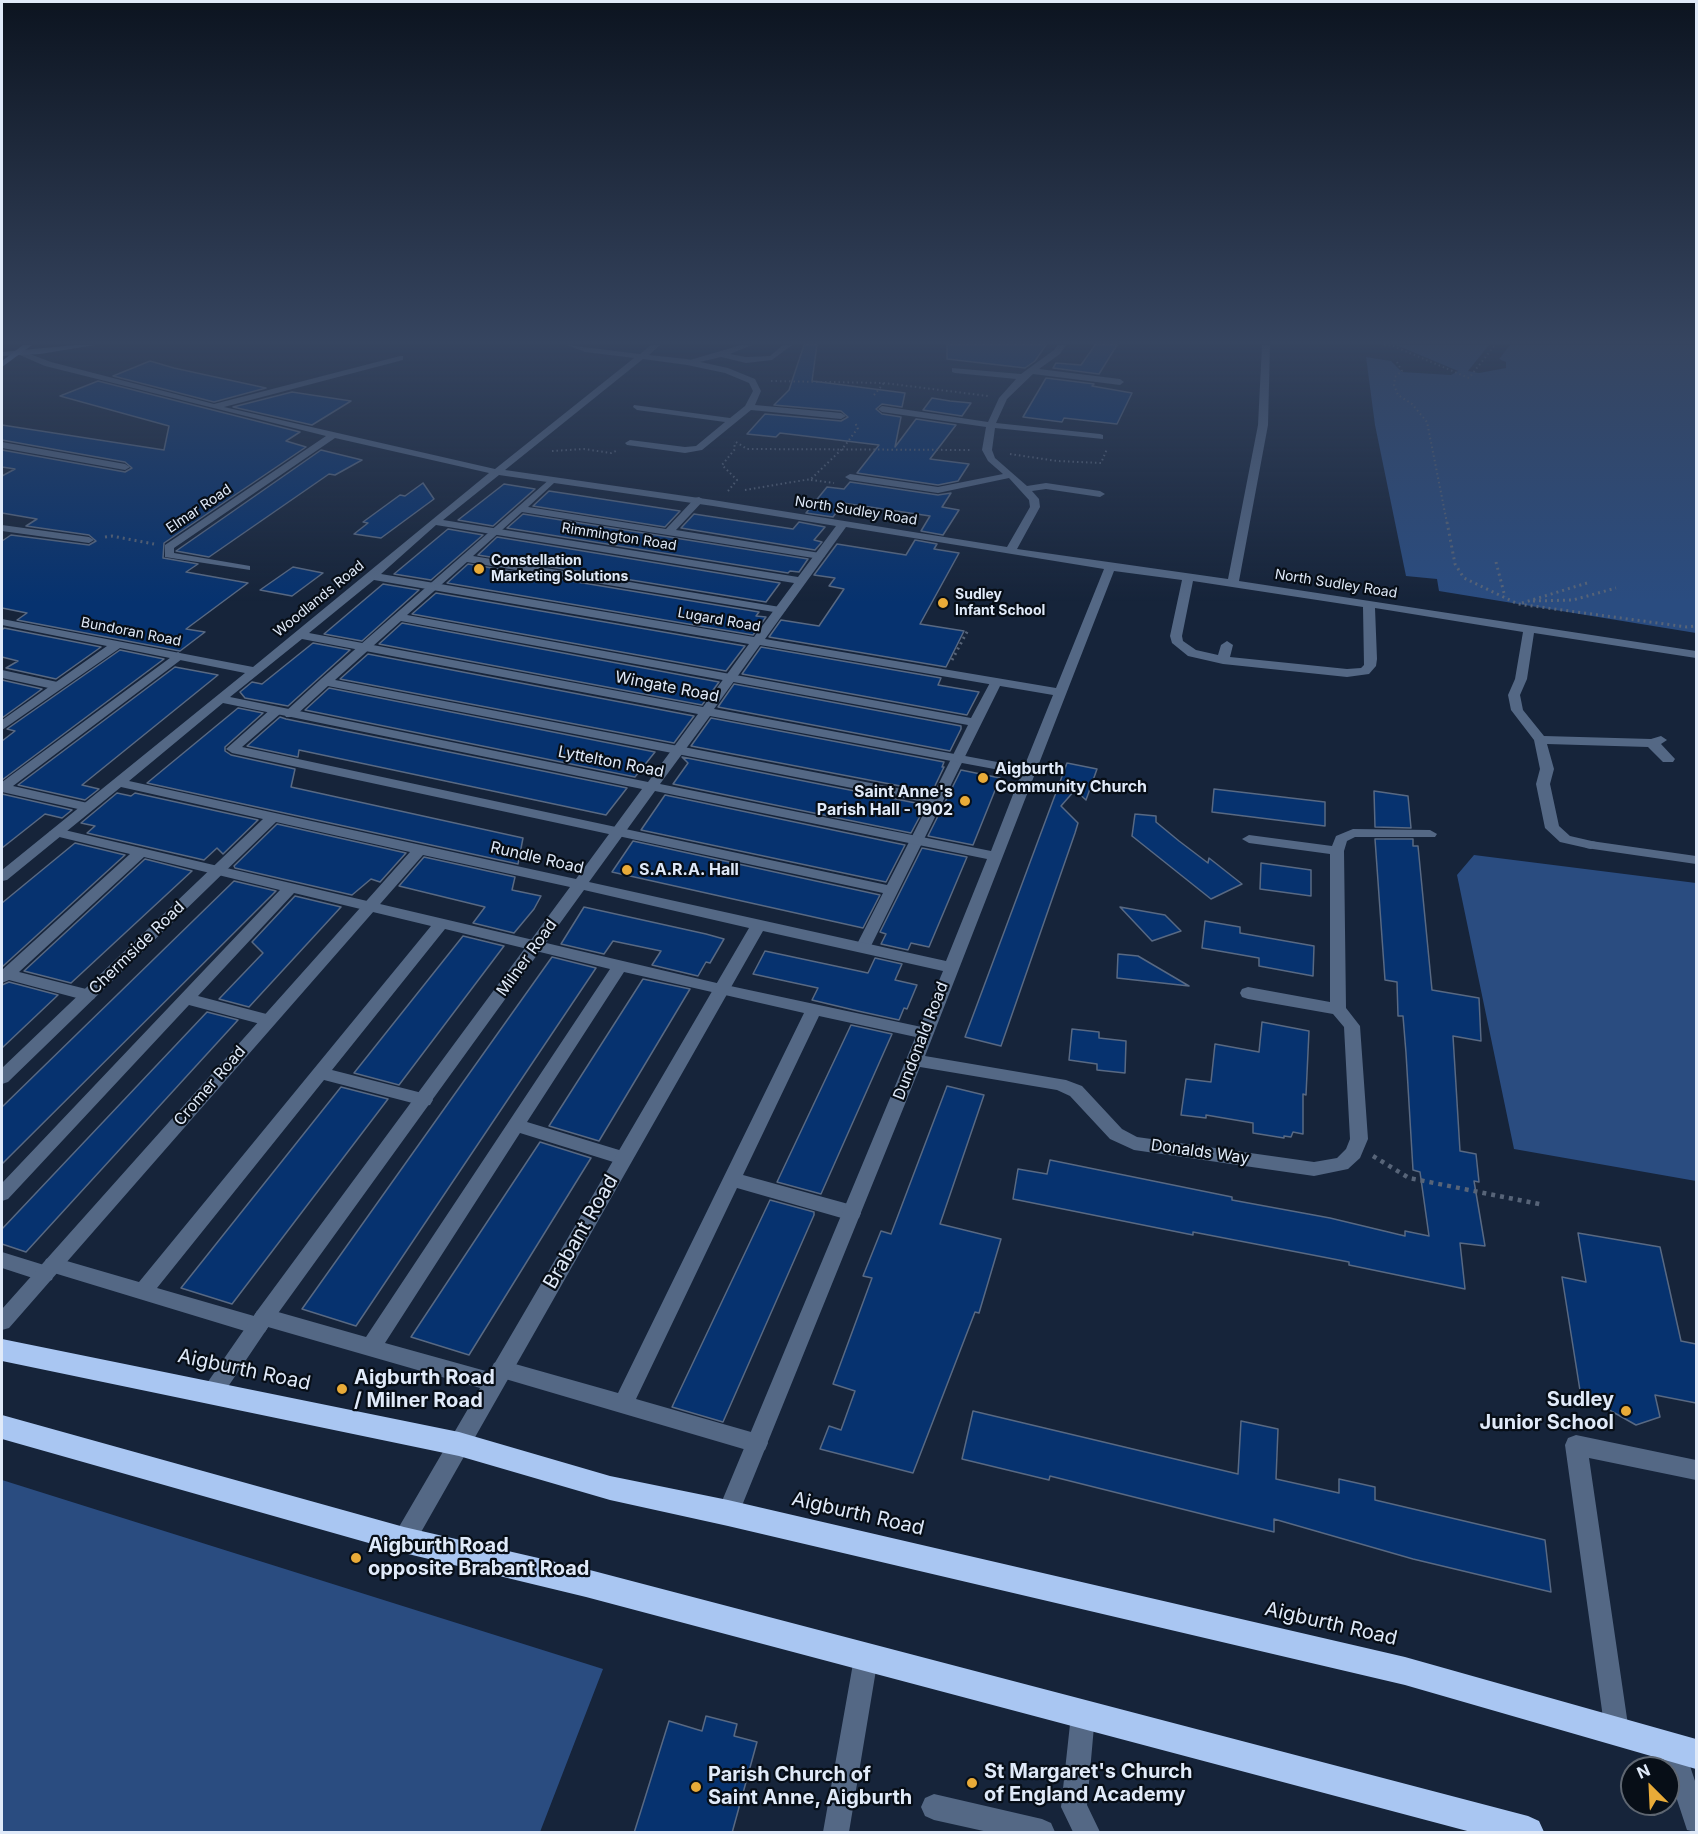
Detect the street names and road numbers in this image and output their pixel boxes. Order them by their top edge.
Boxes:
street label: Elmar Road [163,481,235,537]
street label: North Sudley Road [793,493,919,529]
street label: Rimmington Road [560,520,678,554]
street label: Woodlands Road [270,557,368,641]
street label: North Sudley Road [1273,566,1399,602]
street label: Lugard Road [676,604,762,636]
street label: Bundoran Road [79,614,183,650]
street label: Wingate Road [613,668,721,706]
street label: Lyttelton Road [556,742,666,782]
street label: Rundle Road [488,838,586,878]
street label: Chermside Road [85,898,189,998]
street label: Milner Road [493,916,561,1000]
street label: Dundonald Road [890,979,952,1103]
street label: Cromer Road [170,1042,250,1130]
street label: Donalds Way [1150,1136,1250,1168]
street label: Brabant Road [539,1171,623,1293]
street label: Aigburth Road [175,1344,313,1396]
street label: Aigburth Road [789,1487,927,1541]
street label: Aigburth Road [1262,1597,1400,1651]

